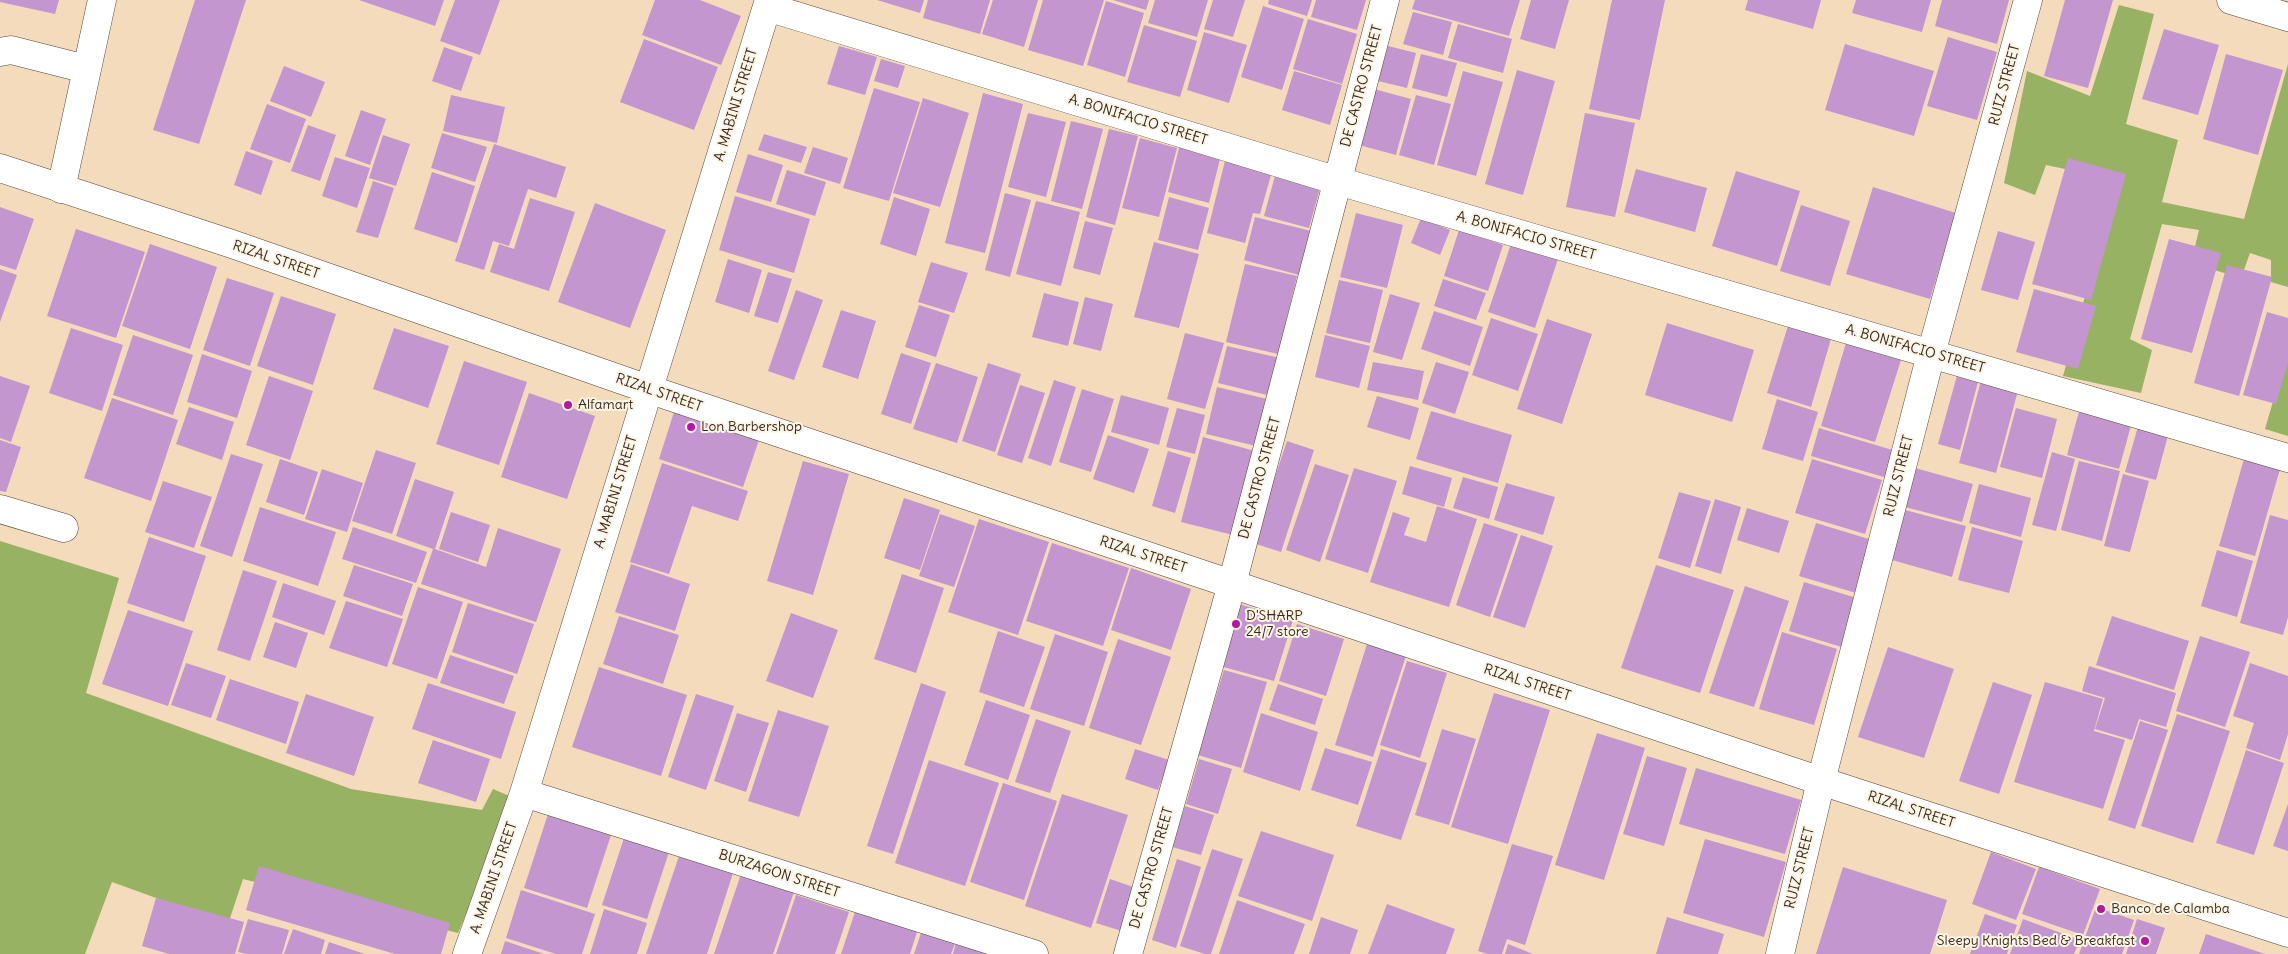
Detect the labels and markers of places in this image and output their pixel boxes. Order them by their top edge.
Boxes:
place label: Alfamart [578,397,633,413]
marker: Alfamart [562,399,574,411]
place label: Lon Barbershop [701,419,802,435]
marker: Lon Barbershop [685,421,697,433]
place label: D'SHARP 24/7 store [1246,608,1309,640]
marker: D'SHARP 24/7 store [1230,618,1242,630]
place label: Banco de Calamba [2111,901,2230,917]
marker: Banco de Calamba [2095,903,2107,915]
place label: Sleepy Knights Bed & Breakfast [1937,933,2135,949]
marker: Sleepy Knights Bed & Breakfast [2139,935,2151,947]

